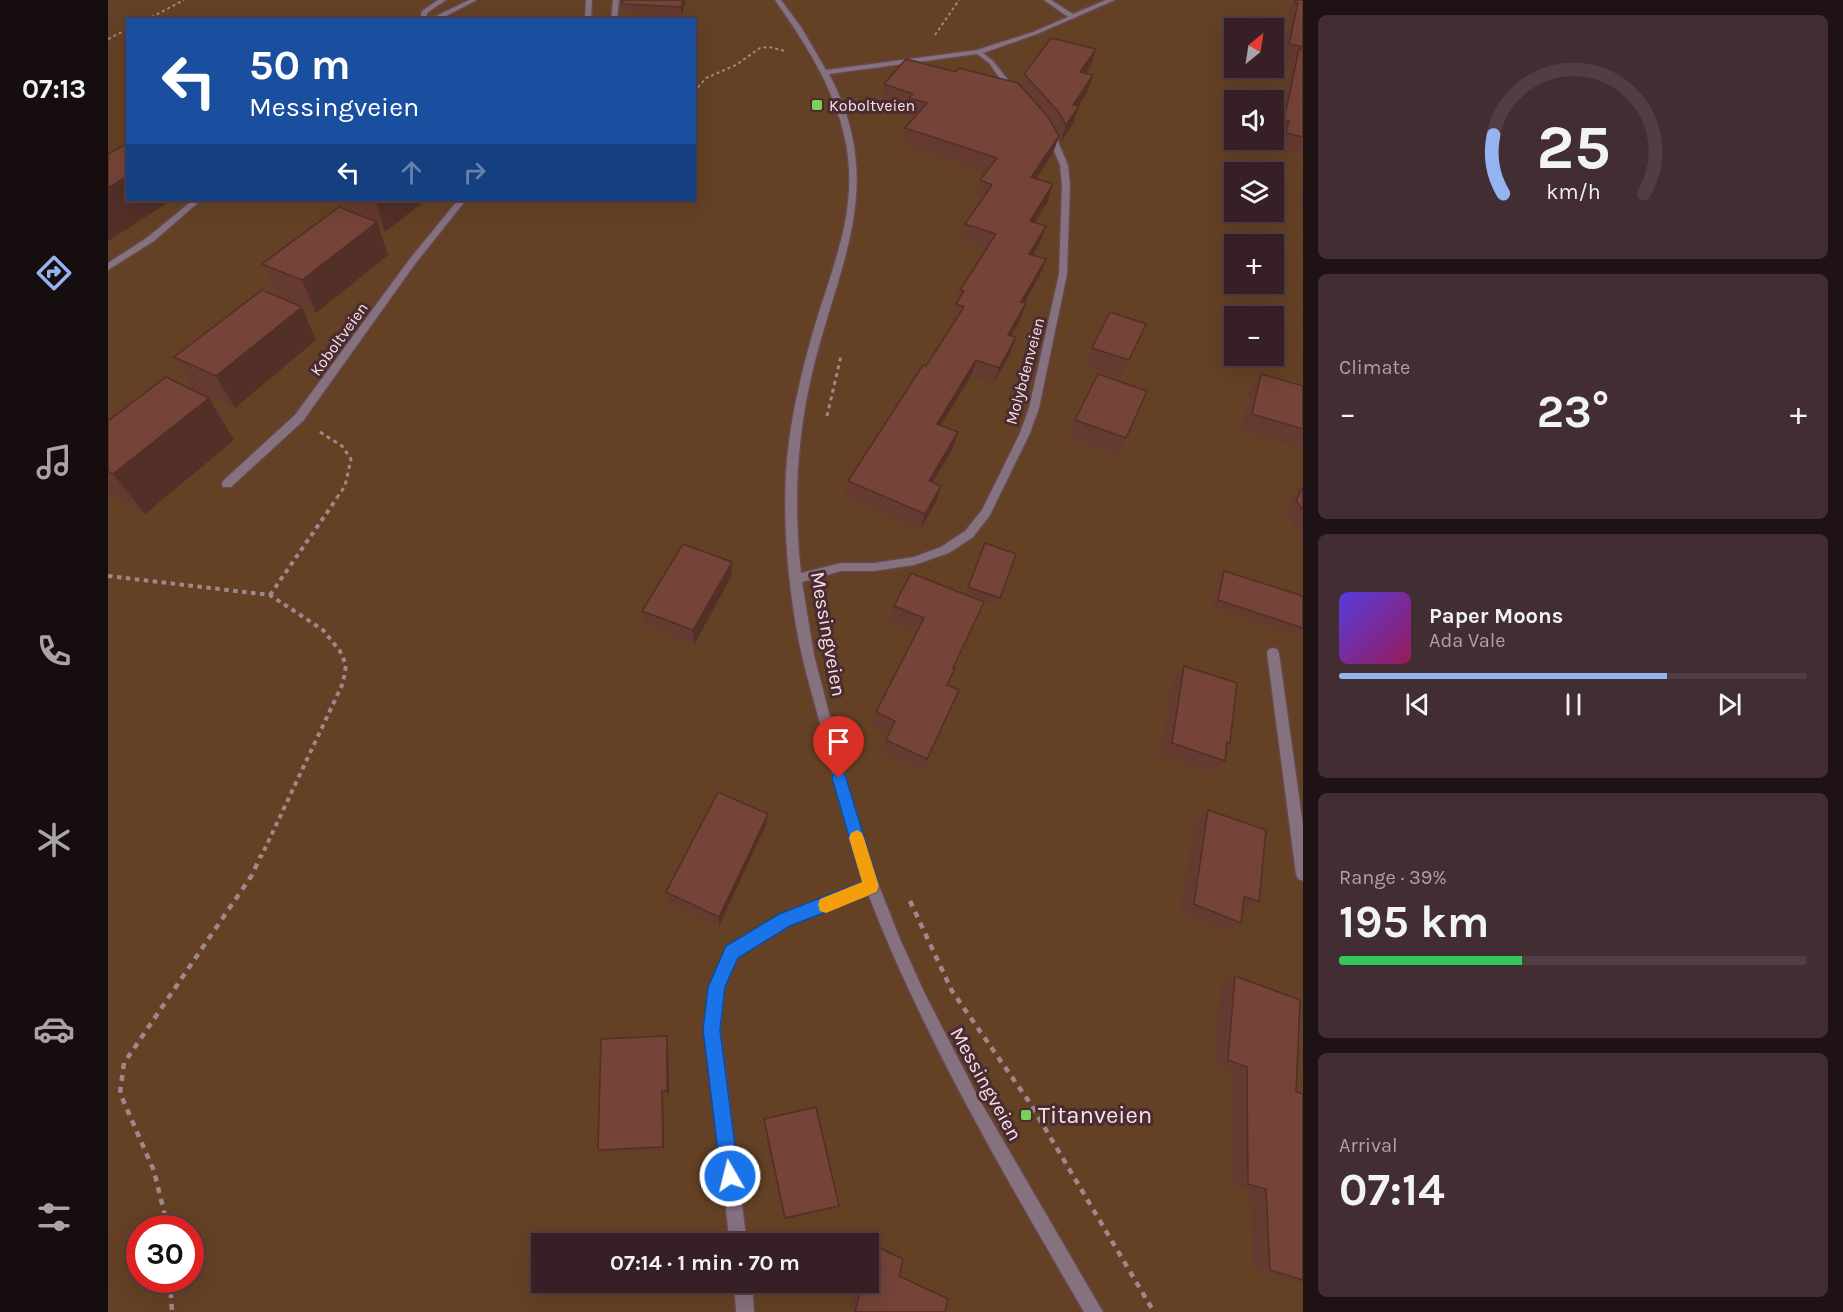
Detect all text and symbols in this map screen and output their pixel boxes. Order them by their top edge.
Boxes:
north arrow [1224,18,1284,78]
map controls [1224,18,1284,366]
text: 50 m [249,40,351,90]
icon: left [150,42,228,120]
text: 07:13 [22,73,86,105]
button: sound [1224,90,1284,150]
text: Messingveien [249,91,419,123]
place label: Koboltveien [829,96,915,115]
marker: Koboltveien [810,98,824,112]
text: 25 [1536,111,1610,184]
icon: left [332,156,365,189]
icon: ahead [395,156,428,189]
icon: right [458,156,491,189]
button: layers [1224,162,1284,222]
text: km/h [1546,180,1600,205]
button: + [1224,234,1284,294]
icon: directions [33,252,75,294]
street label: Koboltveien [306,299,372,379]
button: − [1224,306,1284,366]
street label: Molybdenveien [1002,315,1048,427]
text: Climate [1339,356,1410,379]
text: 23° [1537,386,1609,438]
text: − [1339,394,1356,432]
text: + [1790,394,1807,432]
icon: music [33,441,75,483]
street label: Messingveien [806,570,850,698]
text: Paper Moons [1429,603,1563,629]
text: Ada Vale [1429,629,1506,652]
icon: phone [33,630,75,672]
icon: previous [1401,688,1434,721]
icon: pause [1557,688,1590,721]
icon: next [1713,688,1746,721]
pin [813,716,864,778]
icon: arrive [822,725,855,758]
icon: climate [33,819,75,861]
text: Range · 39% [1339,866,1447,889]
text: 195 km [1339,896,1489,948]
icon: car [33,1008,75,1050]
street label: Messingveien [945,1023,1027,1145]
place label: Titanveien [1038,1101,1152,1129]
marker: Titanveien [1019,1108,1033,1122]
text: Arrival [1339,1134,1398,1157]
position arrow [698,1144,762,1208]
text: 07:14 [1339,1164,1445,1216]
icon: filters [33,1196,75,1238]
speed limit sign: 30 [126,1215,204,1293]
text: 07:14 · 1 min · 70 m [610,1250,800,1276]

